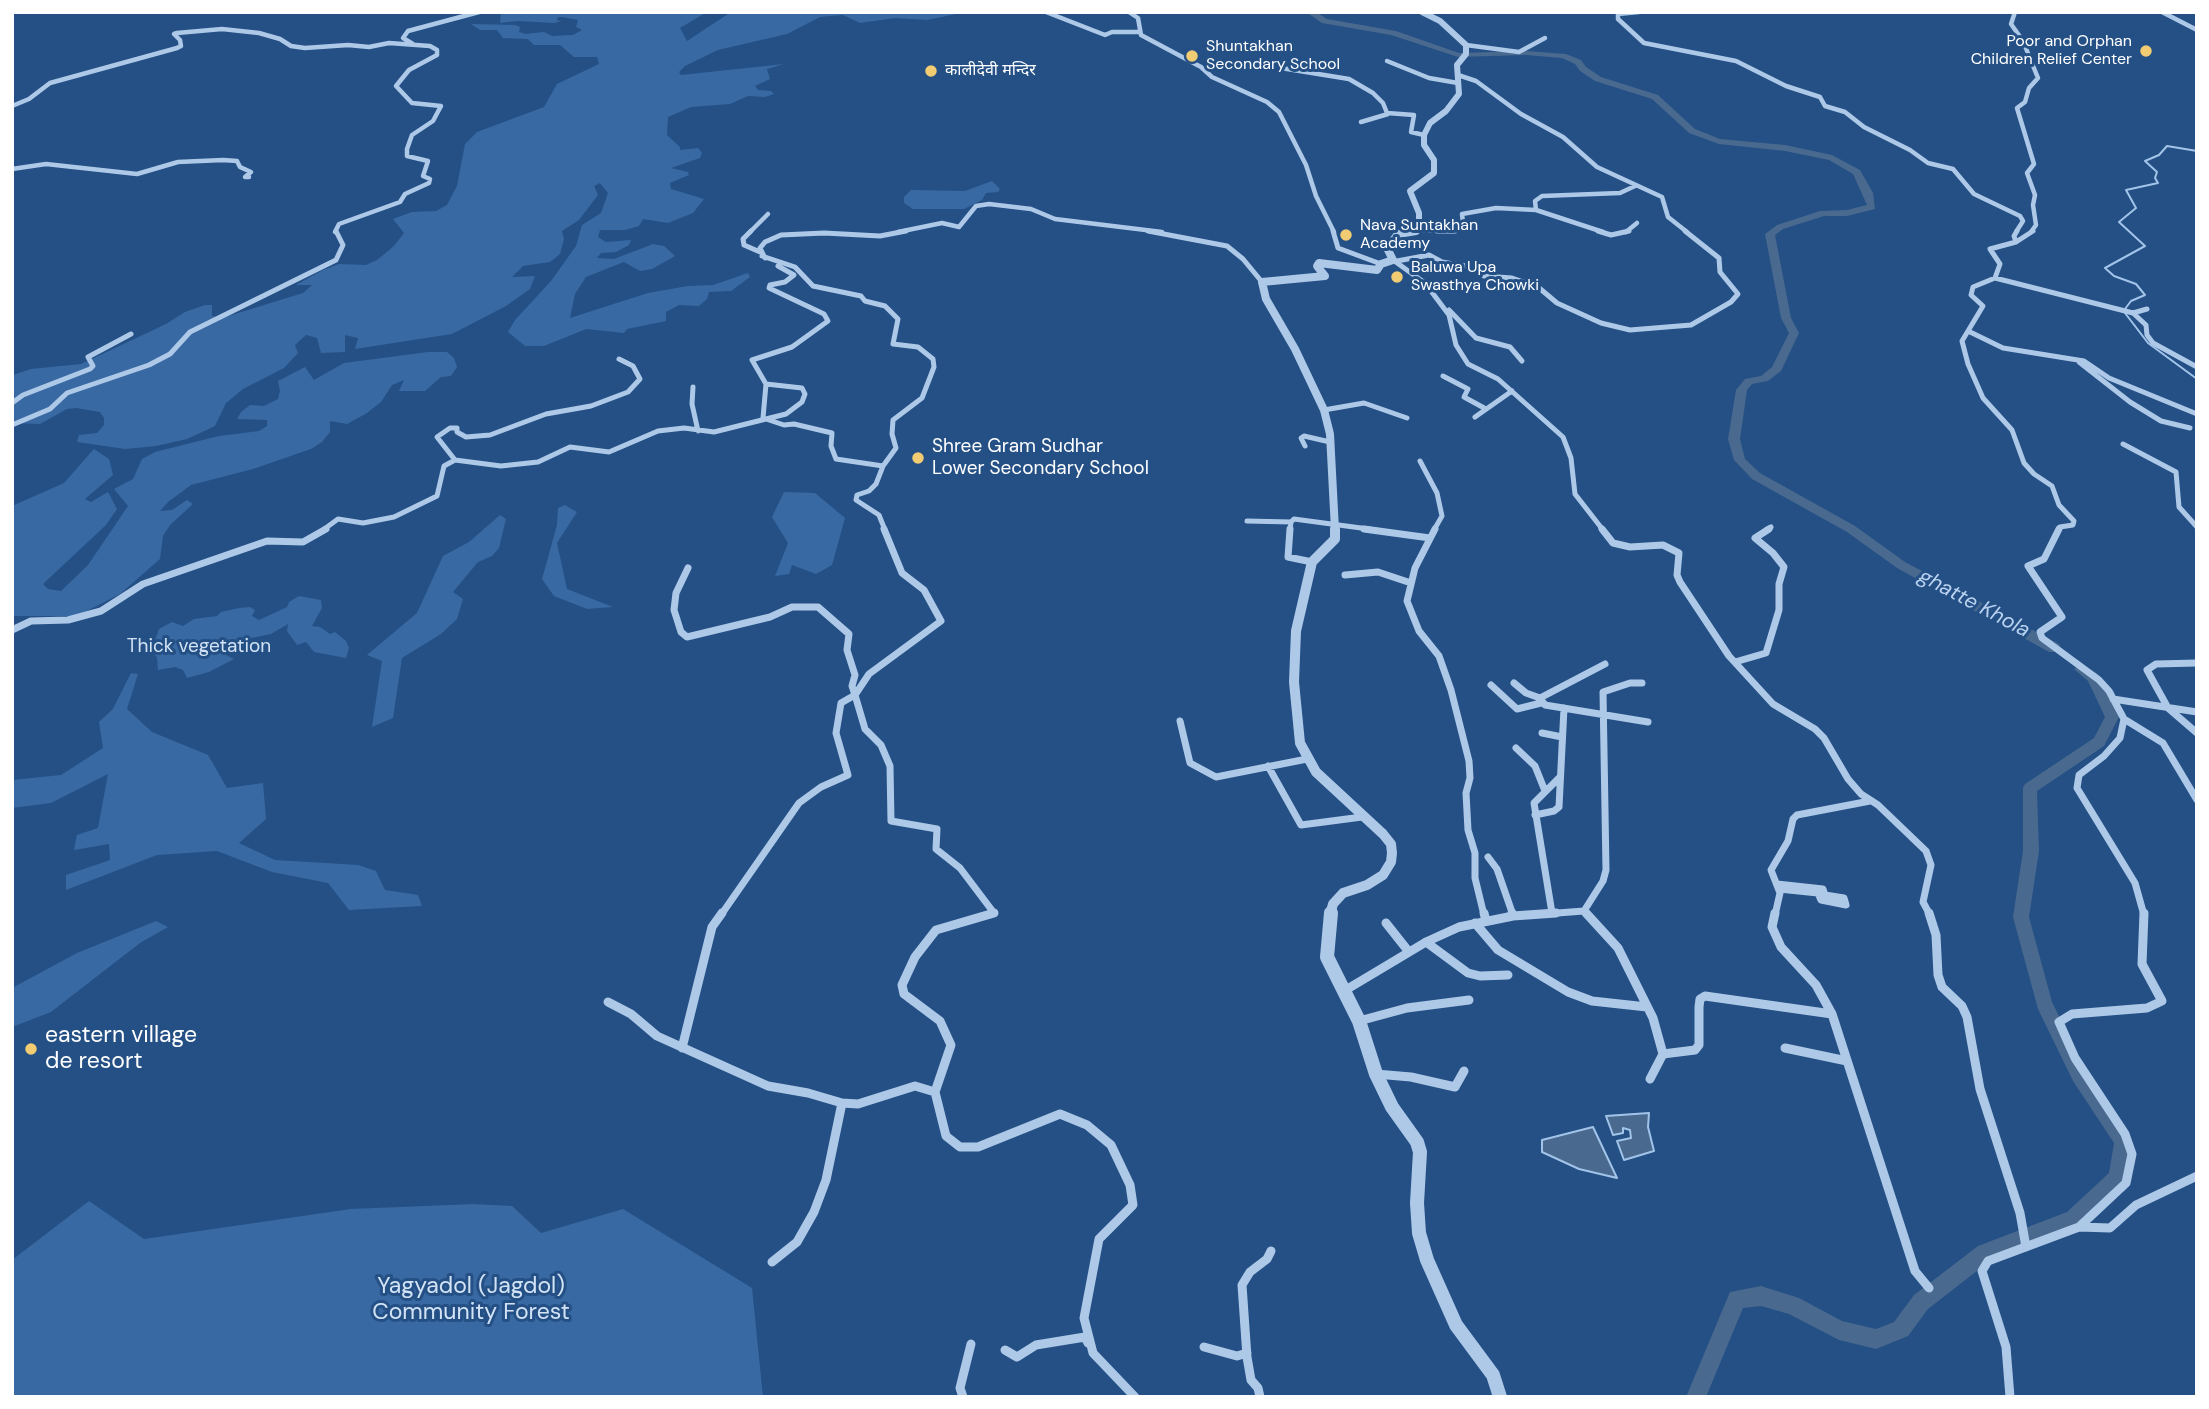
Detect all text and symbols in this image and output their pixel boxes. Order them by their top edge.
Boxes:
place label: Poor and Orphan Children Relief Center [1971,32,2132,70]
place label: Shuntakhan Secondary School [1206,37,1340,75]
marker: Poor and Orphan Children Relief Center [2138,43,2154,59]
marker: Shuntakhan Secondary School [1184,48,1200,64]
place label: कालीदेवी मन्दिर [945,61,1036,81]
marker: कालीदेवी मन्दिर [923,63,939,79]
place label: Nava Suntakhan Academy [1360,216,1478,254]
marker: Nava Suntakhan Academy [1338,227,1354,243]
place label: Baluwa Upa Swasthya Chowki [1411,258,1539,296]
marker: Baluwa Upa Swasthya Chowki [1389,269,1405,285]
place label: Shree Gram Sudhar Lower Secondary School [932,436,1149,480]
marker: Shree Gram Sudhar Lower Secondary School [910,450,926,466]
water label: ghatte Khola [1914,564,2034,644]
park label: Thick vegetation [127,636,271,658]
place label: eastern village de resort [45,1022,197,1076]
marker: eastern village de resort [23,1041,39,1057]
park label: Yagyadol (Jagdol) Community Forest [372,1273,570,1327]

